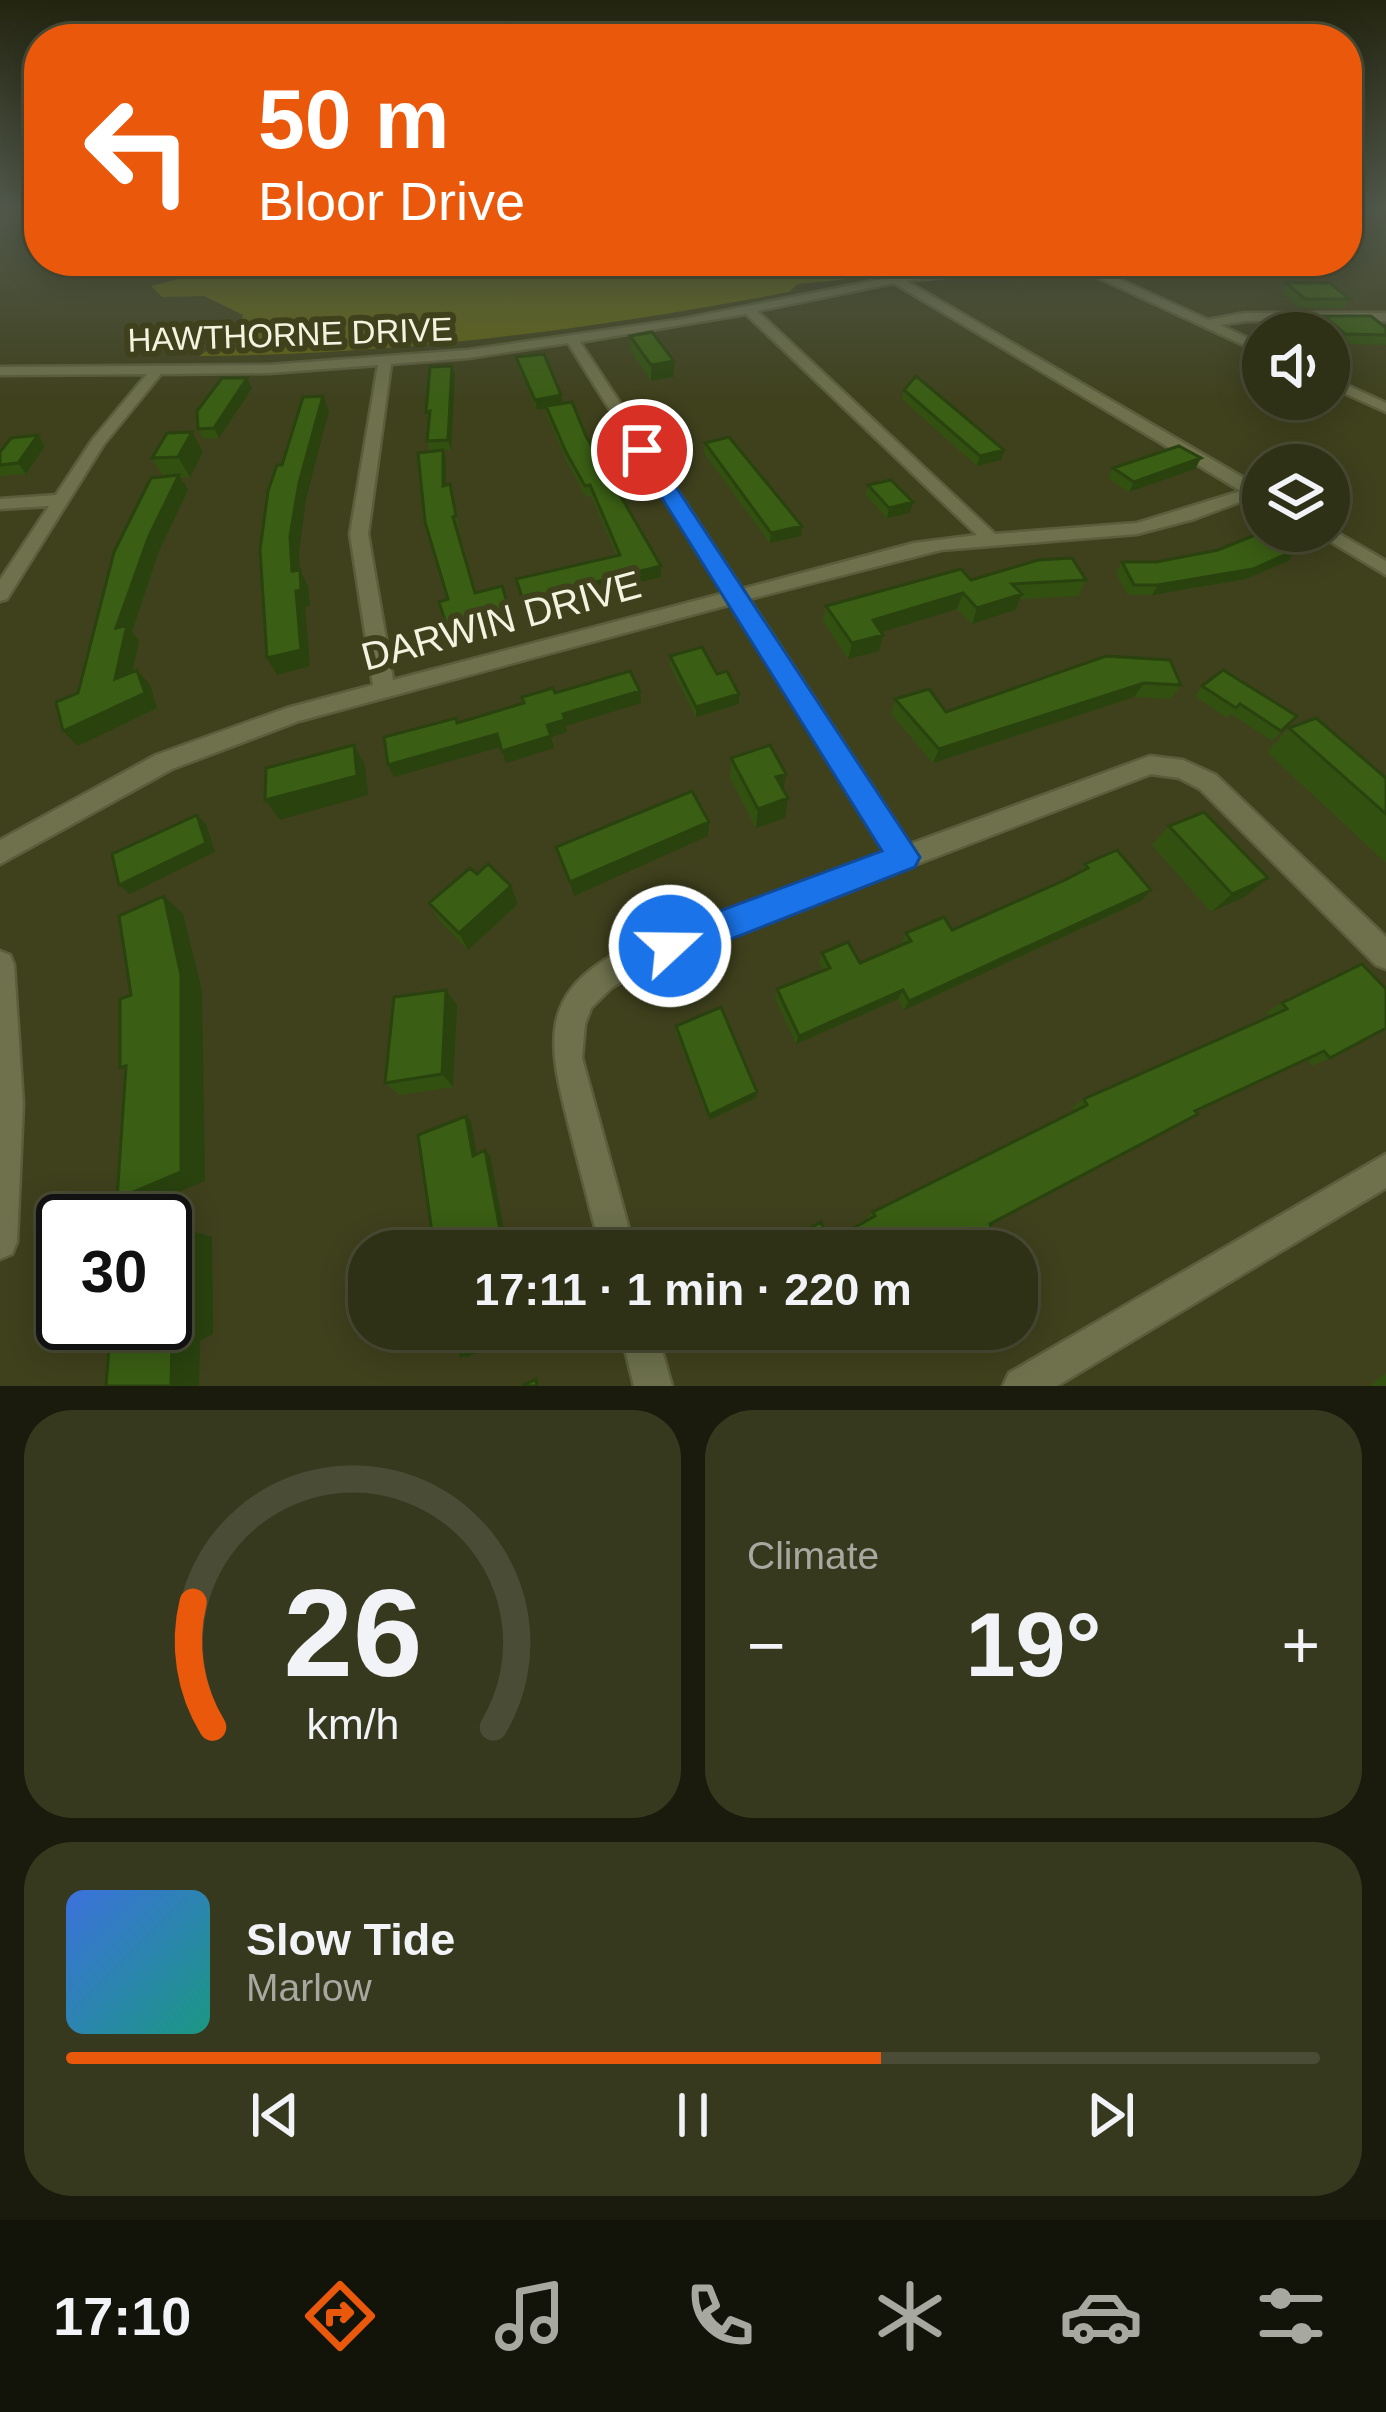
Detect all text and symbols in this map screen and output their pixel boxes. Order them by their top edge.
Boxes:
icon: left [60,72,216,228]
text: 50 m [258,72,449,166]
text: Bloor Drive [258,171,525,231]
street label: HAWTHORNE DRIVE [127,310,453,359]
map controls [1242,312,1350,552]
button: sound [1242,312,1350,420]
pin [591,399,693,501]
icon: arrive [609,417,675,483]
button: layers [1242,444,1350,552]
street label: DARWIN DRIVE [357,563,646,678]
position arrow [607,883,733,1009]
speed limit sign: 30 [36,1194,192,1350]
text: 17:11 · 1 min · 220 m [474,1264,912,1315]
text: Climate [747,1534,879,1577]
text: 26 [283,1563,422,1702]
text: 19° [965,1595,1102,1695]
text: − [747,1608,786,1682]
text: + [1281,1608,1320,1682]
text: km/h [306,1700,399,1748]
text: Slow Tide [246,1914,455,1965]
text: Marlow [246,1966,372,2009]
icon: previous [242,2082,308,2148]
icon: pause [660,2082,726,2148]
icon: next [1078,2082,1144,2148]
icon: directions [298,2274,382,2358]
icon: music [488,2274,572,2358]
icon: phone [678,2274,762,2358]
icon: climate [868,2274,952,2358]
icon: car [1059,2274,1143,2358]
icon: filters [1249,2274,1333,2358]
text: 17:10 [53,2286,191,2346]

